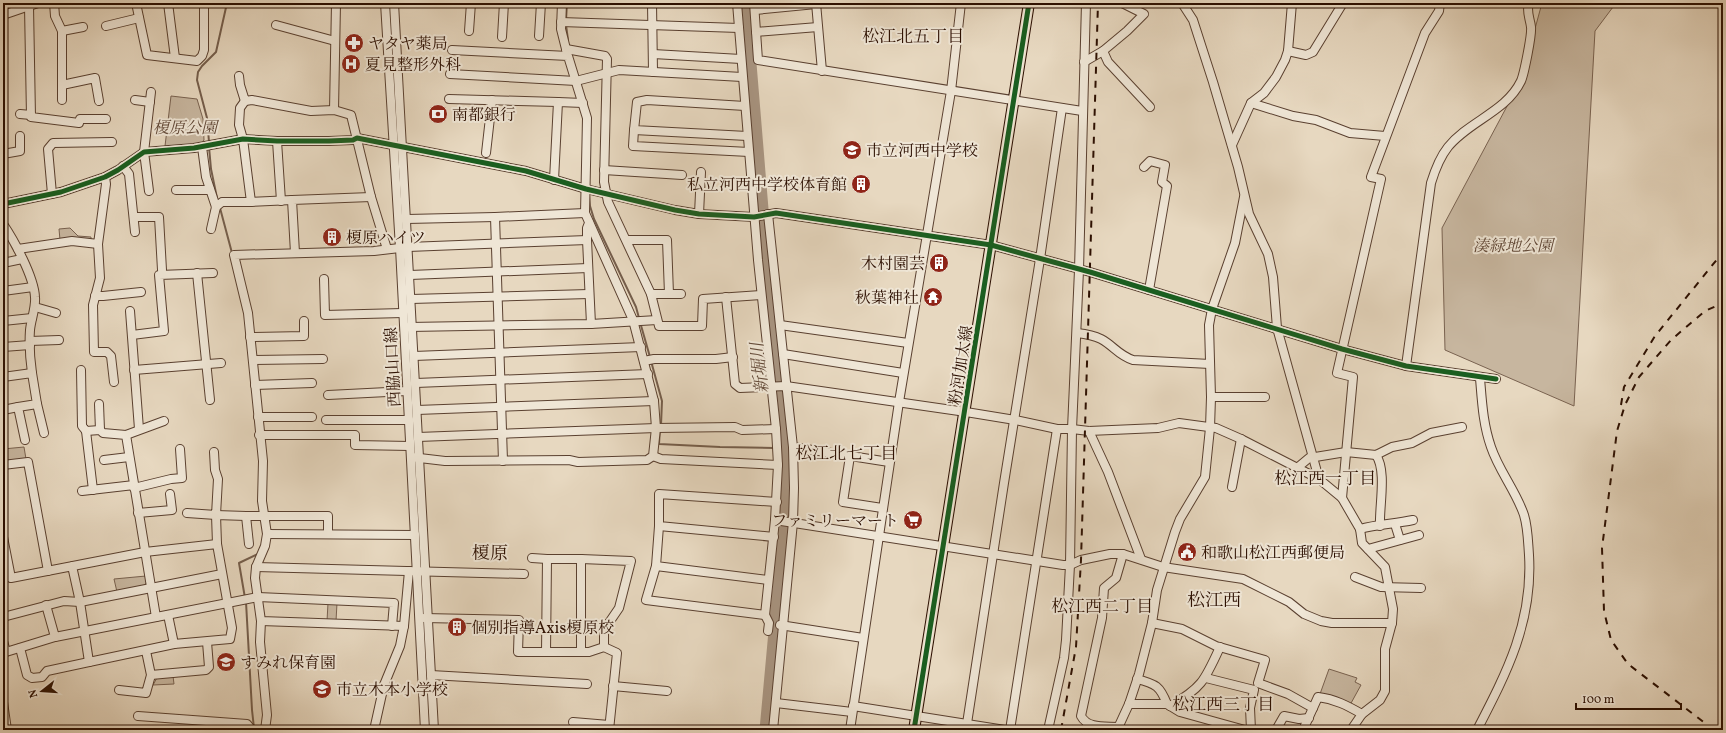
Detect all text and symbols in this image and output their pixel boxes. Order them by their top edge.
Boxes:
district label: 松江北五丁目 [862,26,964,49]
pharmacy icon: ヤタヤ薬局 [343,32,365,54]
place label: ヤタヤ薬局 [368,34,448,56]
hospital icon: 夏見整形外科 [340,53,362,75]
place label: 夏見整形外科 [365,55,461,77]
bank icon: 南都銀行 [427,103,449,125]
place label: 南都銀行 [452,105,516,127]
park label: 榎原公園 [153,118,220,140]
school or university icon: 市立河西中学校 [841,139,863,161]
place label: 市立河西中学校 [866,141,978,163]
building icon: 私立河西中学校体育館 [850,173,872,195]
place label: 私立河西中学校体育館 [687,175,847,197]
building icon: 榎原ハイツ [321,226,343,248]
place label: 榎原ハイツ [346,228,426,250]
park label: 湊緑地公園 [1473,236,1556,258]
building icon: 木村園芸 [928,252,950,274]
place label: 木村園芸 [861,254,925,276]
temple icon: 秋葉神社 [922,286,944,308]
place label: 秋葉神社 [855,288,919,310]
street label: 粉河加太線 [945,324,979,407]
street label: 西脇山口線 [381,326,407,407]
water label: 新堀川 [746,339,775,394]
district label: 松江北七丁目 [795,443,897,466]
district label: 松江西一丁目 [1274,468,1376,491]
supermarket icon: ファミリーマート [902,509,924,531]
place label: ファミリーマート [771,511,899,533]
public building icon: 和歌山松江西郵便局 [1176,541,1198,563]
district label: 榎原 [472,542,508,567]
place label: 和歌山松江西郵便局 [1201,543,1345,565]
district label: 松江西 [1187,589,1241,614]
district label: 松江西二丁目 [1051,596,1153,619]
building icon: 個別指導Axis榎原校 [446,616,468,638]
place label: 個別指導Axis榎原校 [471,618,614,640]
school or university icon: すみれ保育園 [215,651,237,673]
place label: すみれ保育園 [240,653,336,675]
north arrow [22,671,62,711]
school or university icon: 市立木本小学校 [311,678,333,700]
place label: 市立木本小学校 [336,680,448,702]
scale bar [1576,685,1681,711]
text: N [26,687,42,700]
text: 100 m [1582,692,1615,708]
district label: 松江西三丁目 [1172,694,1274,717]

